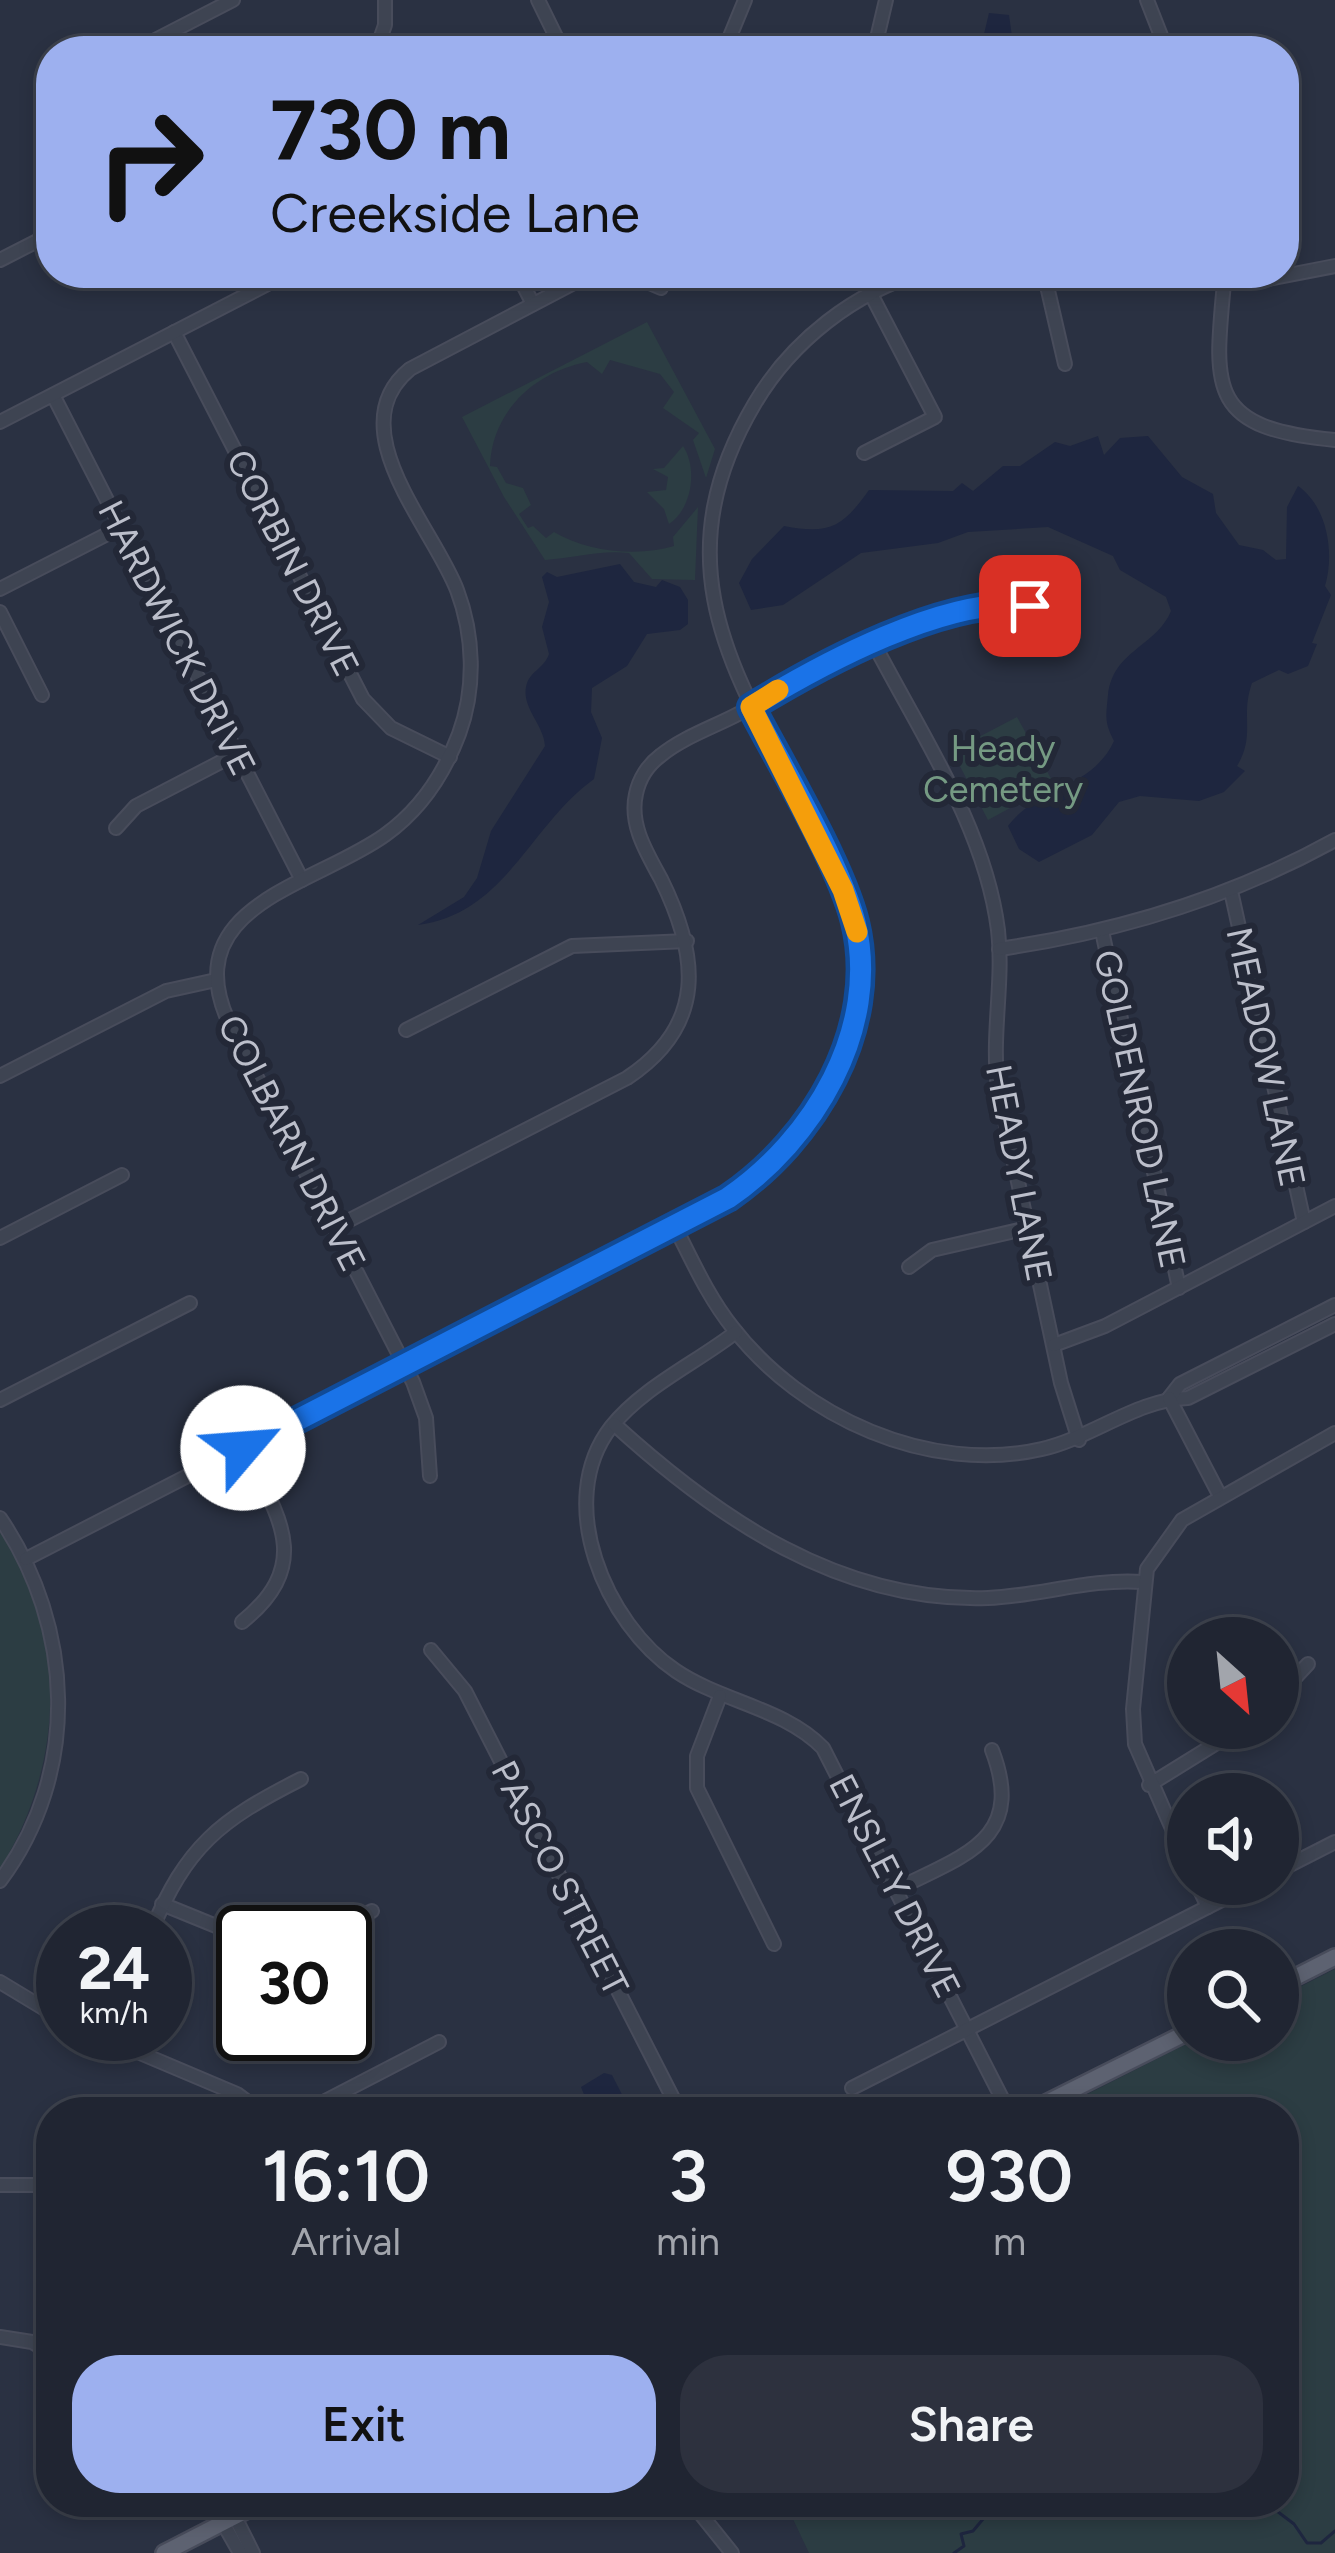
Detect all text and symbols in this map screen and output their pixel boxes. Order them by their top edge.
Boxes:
text: 730 m [270,79,511,180]
icon: right [72,84,228,240]
text: Creekside Lane [270,181,640,246]
street label: CORBIN DRIVE [217,443,369,683]
street label: HARDWICK DRIVE [89,493,265,783]
pin [979,555,1081,657]
icon: arrive [997,573,1063,639]
park label: Heady Cemetery [923,727,1083,811]
street label: MEADOW LANE [1218,923,1314,1191]
street label: GOLDENROD LANE [1085,946,1195,1272]
street label: COLBARN DRIVE [209,1008,375,1278]
street label: HEADY LANE [977,1061,1061,1285]
position arrow [180,1385,306,1511]
north arrow [1167,1617,1299,1749]
map controls [1167,1617,1299,2061]
street label: PASCO STREET [482,1754,638,2002]
street label: ENSLEY DRIVE [820,1767,970,2005]
button: sound [1167,1773,1299,1905]
speed limit sign: 30 [216,1905,372,2061]
button: search [1167,1929,1299,2061]
text: 24 [78,1932,150,2004]
text: km/h [80,1994,148,2031]
text: 16:10 [262,2133,430,2219]
text: 3 [668,2133,708,2219]
text: 930 [946,2133,1073,2219]
text: Arrival [291,2218,401,2265]
text: min [656,2218,720,2265]
text: m [993,2218,1026,2265]
button: Exit [72,2355,656,2493]
button: Share [680,2355,1263,2493]

